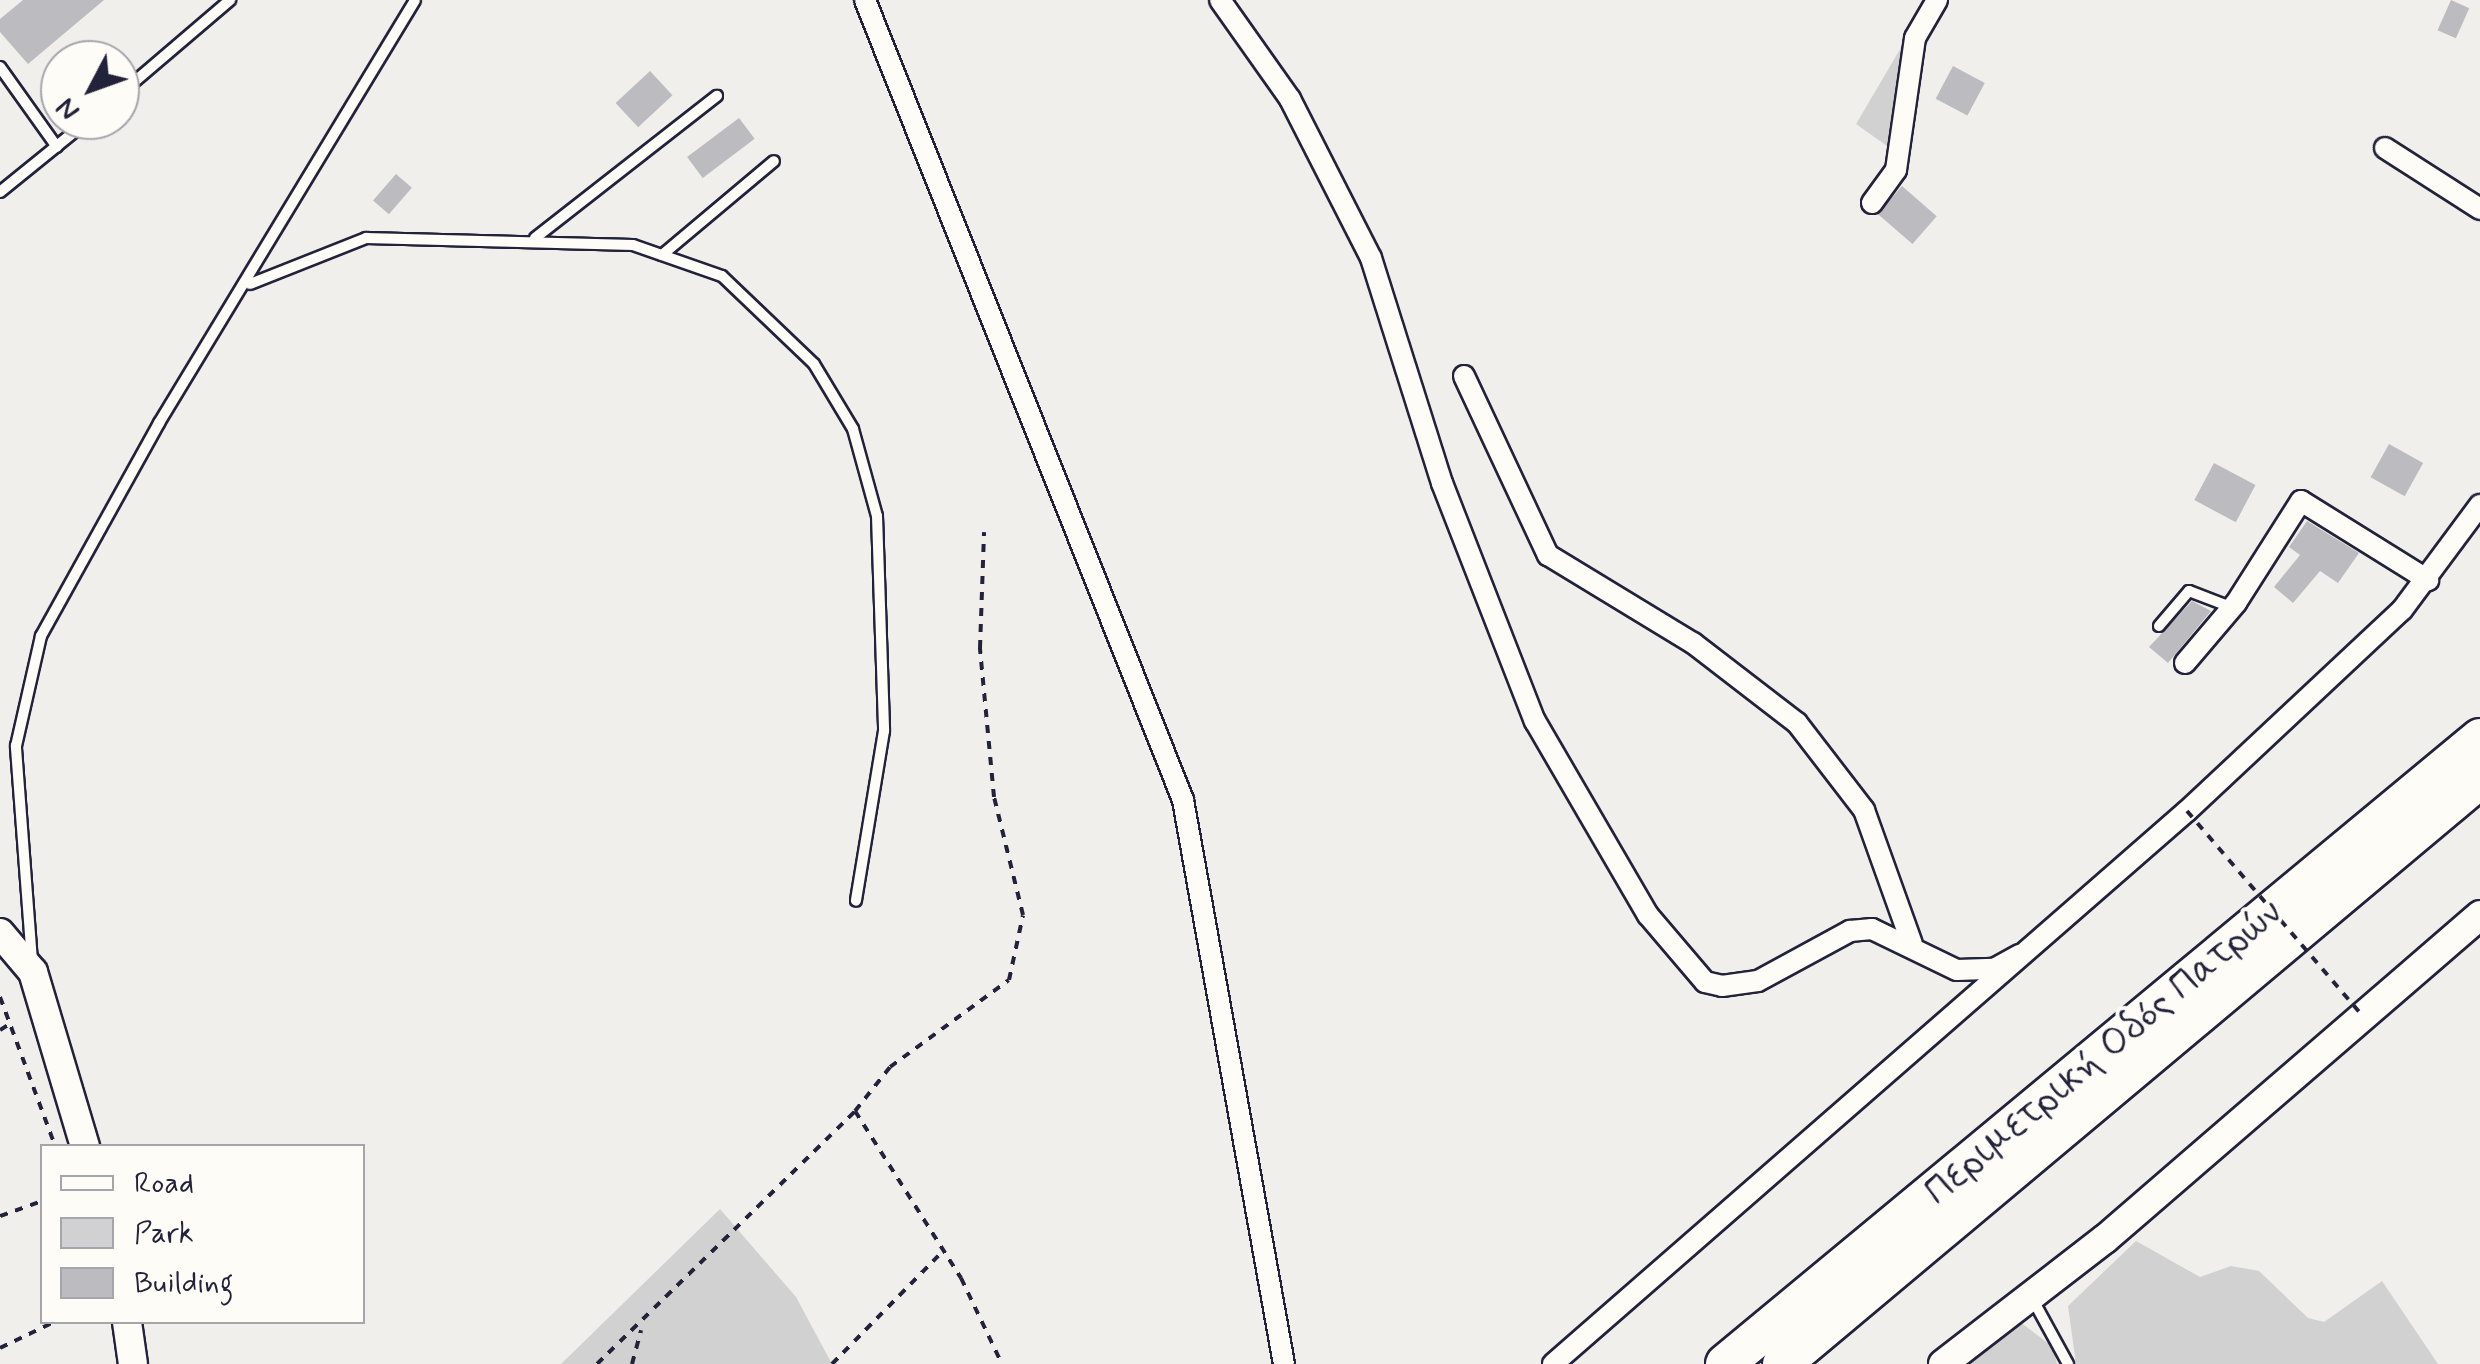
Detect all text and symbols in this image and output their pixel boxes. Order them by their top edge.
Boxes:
north arrow [40,40,140,140]
text: N [48,90,89,128]
street label: Περιμετρική Οδός Πατρών [1916,890,2292,1216]
legend [40,1144,365,1324]
text: Road [134,1164,194,1203]
text: Park [134,1214,194,1253]
text: Building [134,1264,233,1303]

